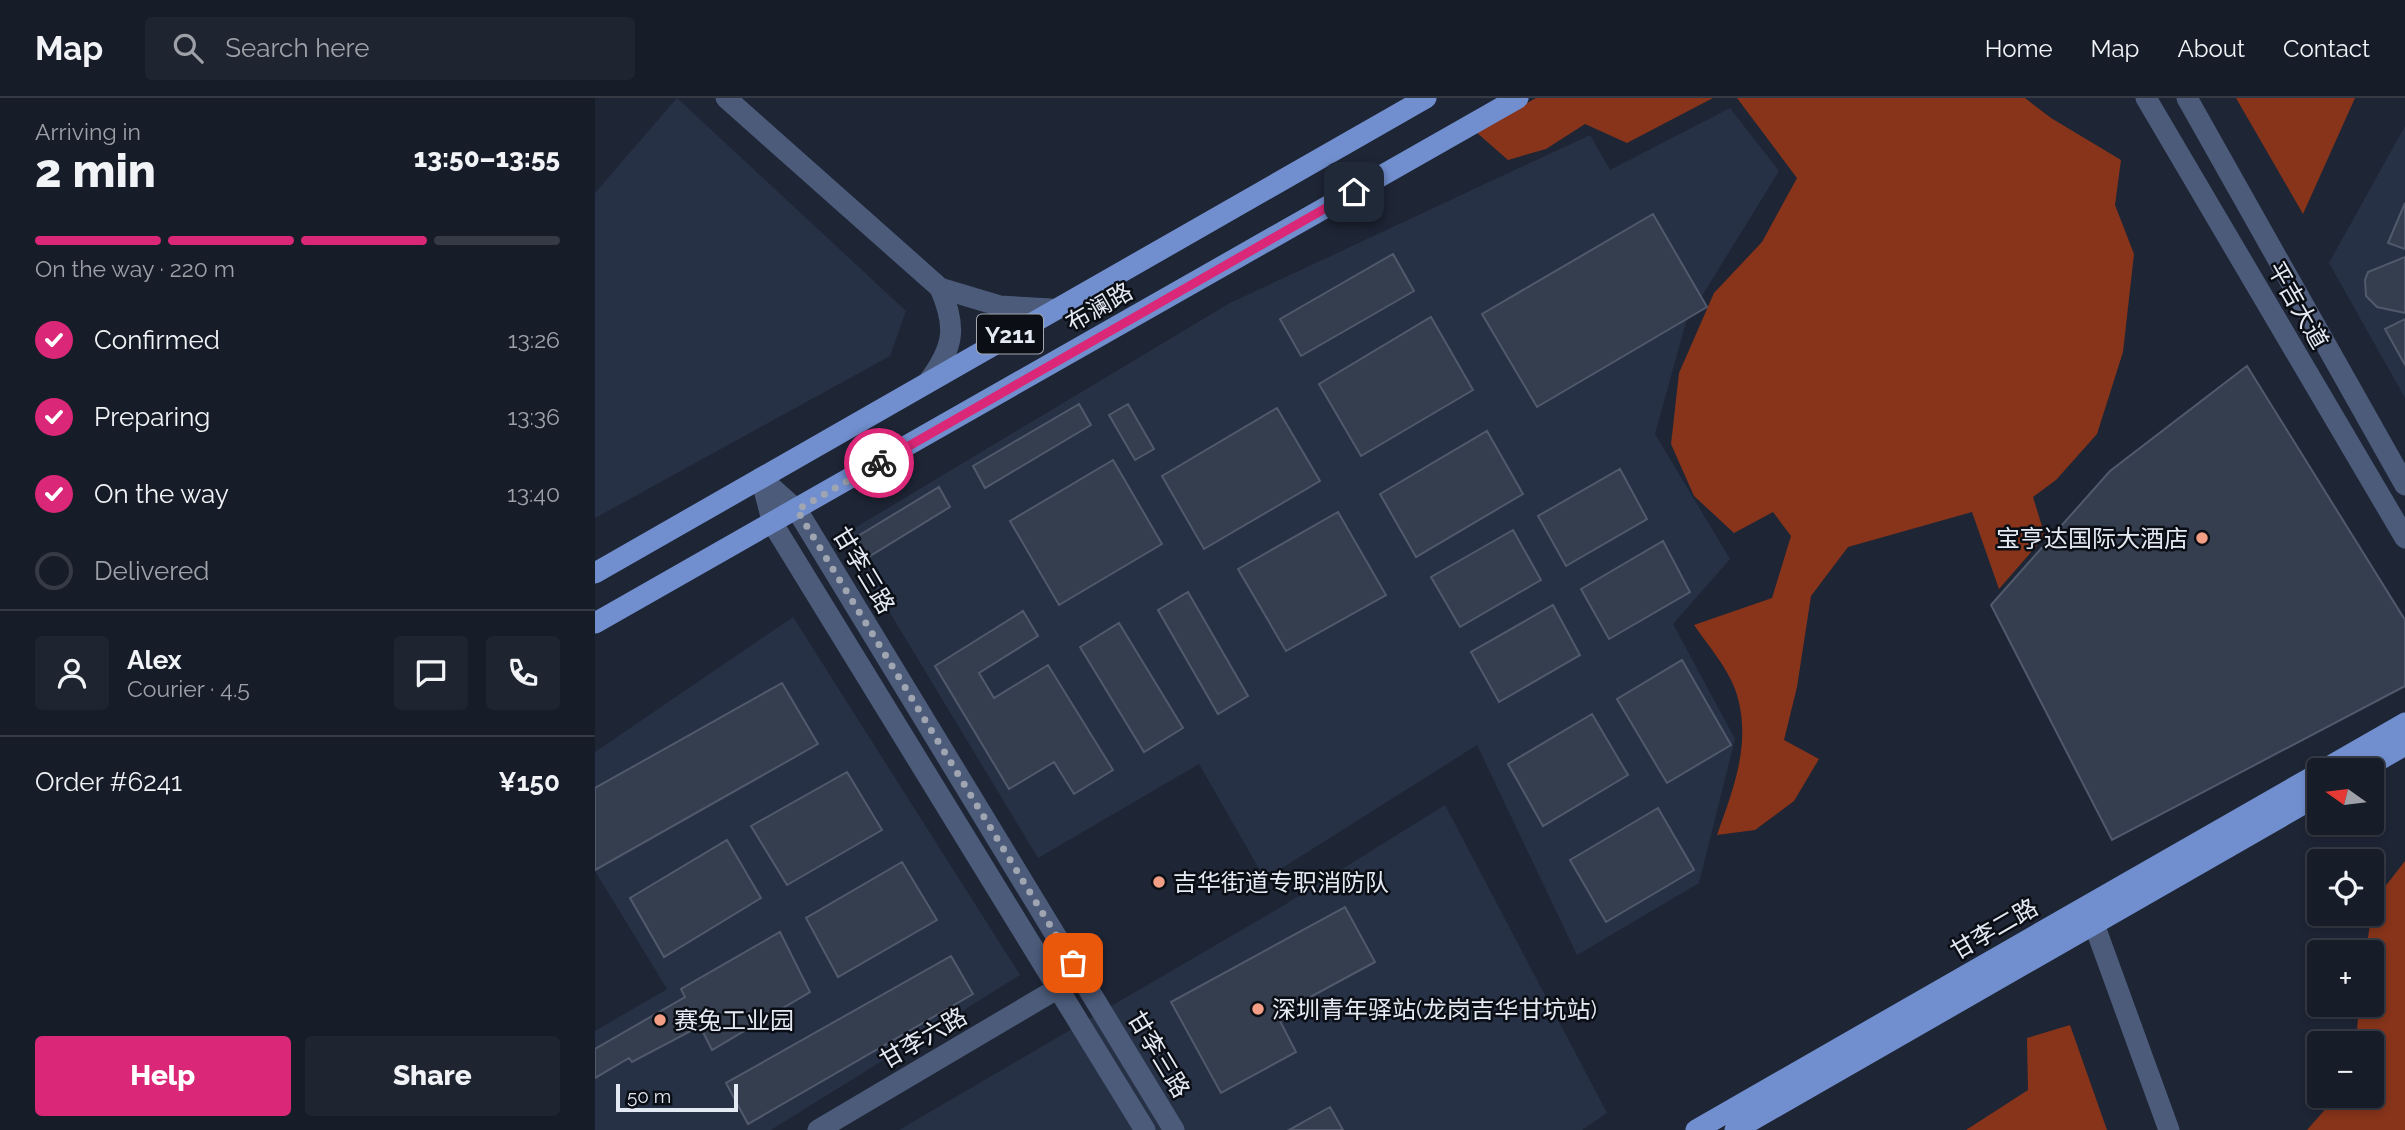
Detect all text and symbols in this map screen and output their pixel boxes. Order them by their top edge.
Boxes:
search box [145,17,635,80]
text: Map [35,29,103,68]
icon: search [169,29,207,67]
text: Search here [225,33,370,63]
text: Home [1985,34,2053,63]
text: Map [2091,34,2139,63]
text: About [2177,34,2245,63]
text: Contact [2283,34,2370,63]
text: Arriving in [35,118,141,145]
text: 13:50–13:55 [414,143,560,173]
text: 2 min [35,144,156,198]
pin [1324,162,1384,222]
icon: home [1335,173,1373,211]
text: On the way · 220 m [35,255,235,282]
street label: 平吉大道 [2261,256,2335,354]
street label: 布澜路 [1061,276,1137,338]
road number: Y211 [977,314,1043,354]
icon: check [35,321,73,359]
text: Confirmed [94,325,220,355]
text: 13:26 [508,326,560,353]
icon: check [35,398,73,436]
text: Preparing [94,402,210,432]
text: 13:36 [507,403,560,430]
courier [844,428,914,498]
icon: bike [860,444,898,482]
icon: check [35,475,73,513]
text: On the way [94,479,229,509]
text: 13:40 [507,480,560,507]
street label: 甘李三路 [827,521,901,619]
place label: 宝亨达国际大酒店 [1996,524,2188,553]
marker: 宝亨达国际大酒店 [2194,530,2210,546]
text: Delivered [94,556,209,586]
button: person [35,636,109,710]
button: chat [394,636,468,710]
button: phone [486,636,560,710]
text: Alex [127,645,182,675]
text: Courier · 4.5 [127,675,250,702]
north arrow [2307,758,2383,835]
map controls [2307,758,2384,1108]
text: Order #6241 [35,767,182,797]
text: ¥150 [498,767,560,797]
button: locate [2307,849,2384,926]
place label: 吉华街道专职消防队 [1173,868,1389,897]
marker: 吉华街道专职消防队 [1151,874,1167,890]
street label: 甘李二路 [1945,892,2043,966]
pin [1043,933,1103,993]
button: + [2307,940,2384,1017]
icon: bag [1054,944,1092,982]
place label: 深圳青年驿站(龙岗吉华甘坑站) [1272,995,1597,1024]
street label: 甘李六路 [874,1001,972,1075]
marker: 深圳青年驿站(龙岗吉华甘坑站) [1250,1001,1266,1017]
street label: 甘李三路 [1122,1005,1196,1103]
place label: 赛兔工业园 [674,1006,794,1035]
marker: 赛兔工业园 [652,1012,668,1028]
button: − [2307,1031,2384,1108]
button: Help [35,1036,291,1116]
button: Share [305,1036,560,1116]
scale bar [616,1081,739,1113]
text: 50 m [627,1085,671,1107]

